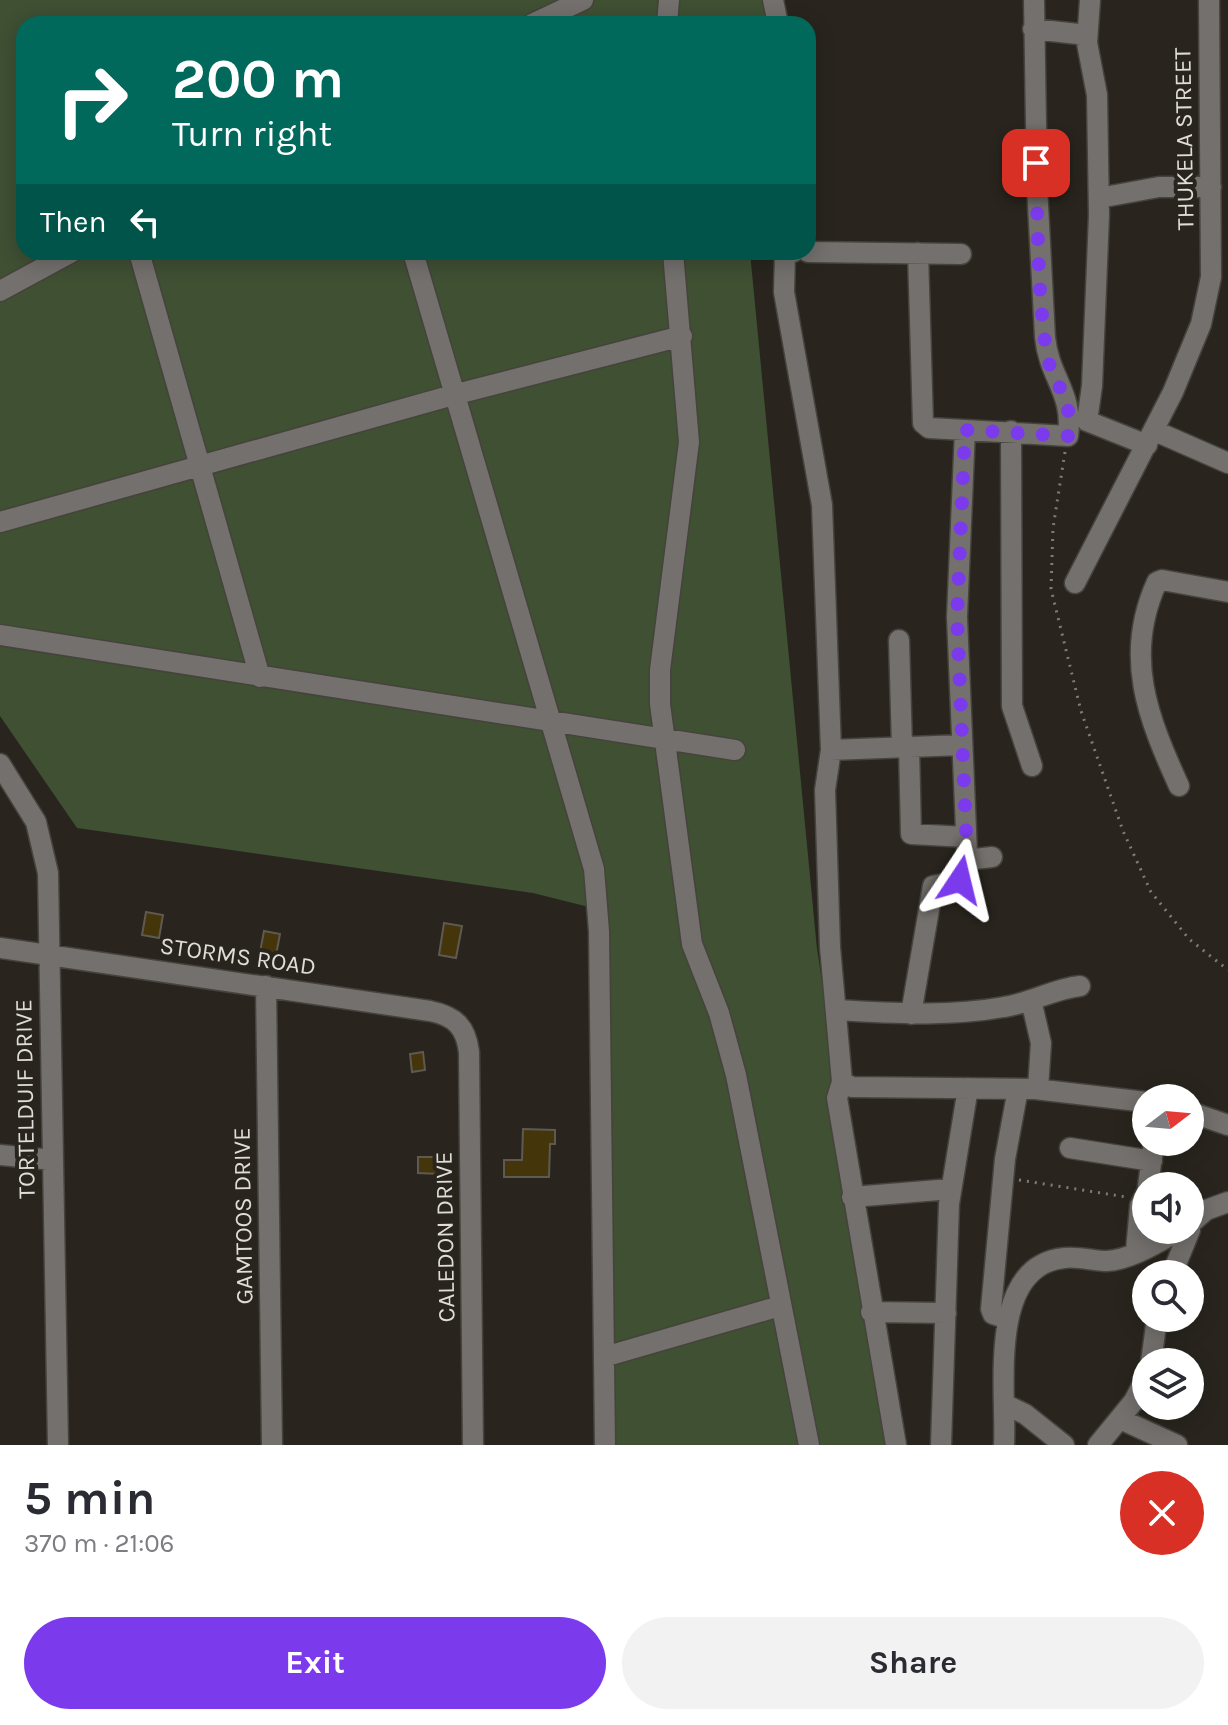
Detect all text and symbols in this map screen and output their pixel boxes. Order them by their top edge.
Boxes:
text: 200 m [172,46,344,111]
street label: THUKELA STREET [1168,47,1200,231]
icon: right [40,48,144,152]
text: Turn right [172,113,332,155]
pin [1002,129,1070,197]
icon: arrive [1014,141,1058,185]
icon: left [123,200,167,244]
text: Then [40,204,107,240]
position arrow [918,838,1002,922]
street label: STORMS ROAD [158,931,318,981]
street label: TORTELDUIF DRIVE [9,999,41,1199]
north arrow [1132,1084,1204,1156]
map controls [1132,1084,1204,1420]
street label: GAMTOOS DRIVE [227,1127,259,1305]
street label: CALEDON DRIVE [430,1151,460,1323]
button: sound [1132,1172,1204,1244]
button: search [1132,1260,1204,1332]
button: layers [1132,1348,1204,1420]
text: 5 min [24,1470,155,1526]
button: close [1120,1471,1204,1555]
text: 370 m · 21:06 [24,1528,174,1559]
button: Exit [24,1617,606,1709]
button: Share [622,1617,1204,1709]

